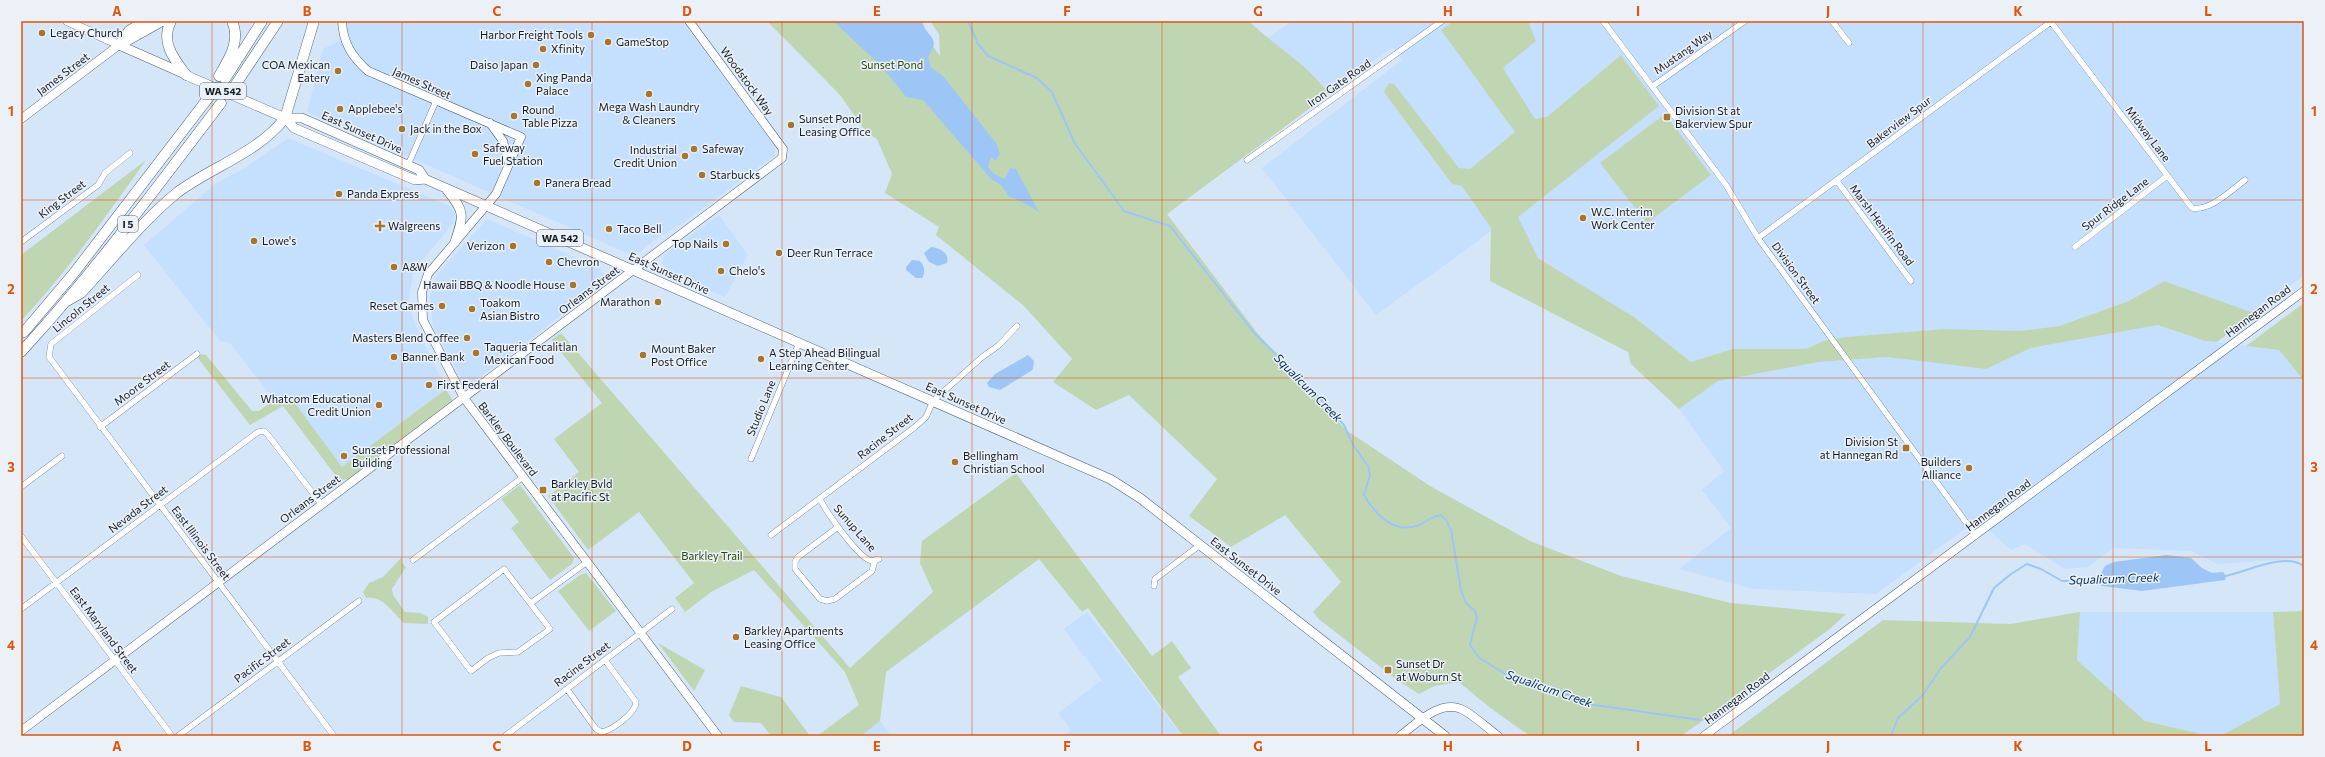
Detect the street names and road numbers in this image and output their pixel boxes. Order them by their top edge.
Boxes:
street label: Mustang Way [1651,27,1715,76]
street label: Woodstock Way [718,44,777,118]
street label: James Street [34,49,93,98]
street label: Iron Gate Road [1305,56,1373,109]
street label: James Street [391,64,454,102]
road number: WA 542 [200,83,246,99]
street label: Bakerview Spur [1864,93,1934,150]
street label: Midway Lane [2123,103,2174,164]
street label: East Sunset Drive [320,108,405,155]
street label: Spur Ridge Lane [2079,174,2151,233]
street label: King Street [36,176,88,221]
street label: Marsh Henifin Road [1848,182,1917,268]
road number: I 5 [118,216,138,232]
road number: WA 542 [537,230,583,246]
street label: Division Street [1770,239,1823,307]
street label: East Sunset Drive [627,249,712,296]
street label: Orleans Street [556,262,622,317]
street label: Lincoln Street [49,280,112,335]
street label: Hannegan Road [2223,282,2293,339]
street label: Moore Street [111,357,173,408]
street label: Studio Lane [743,378,778,438]
street label: East Sunset Drive [924,379,1009,426]
street label: Barkley Boulevard [476,399,541,478]
street label: Racine Street [854,410,915,461]
street label: Orleans Street [277,471,343,526]
street label: Hannegan Road [1963,476,2033,533]
street label: Nevada Street [106,482,170,535]
street label: Sunup Lane [832,502,879,554]
street label: East Illinois Street [169,503,234,583]
street label: East Sunset Drive [1208,534,1285,598]
street label: East Maryland Street [68,584,141,676]
street label: Pacific Street [231,634,293,685]
street label: Racine Street [551,638,613,689]
street label: Hannegan Road [1702,669,1772,726]

